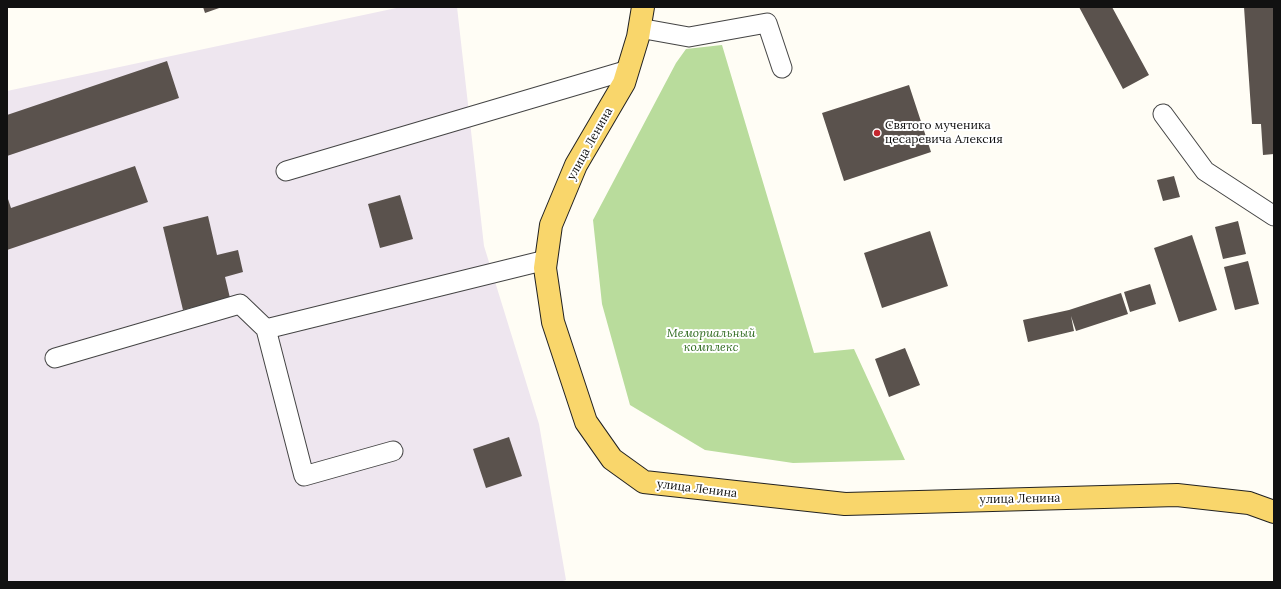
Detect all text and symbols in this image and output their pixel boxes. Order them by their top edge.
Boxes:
street label: улица Ленина [564,105,616,183]
place label: Святого мученика цесаревича Алексия [885,119,1003,147]
marker: Святого мученика цесаревича Алексия [872,128,882,138]
park label: Мемориальный комплекс [667,327,755,355]
street label: улица Ленина [656,477,738,501]
street label: улица Ленина [979,491,1061,507]

